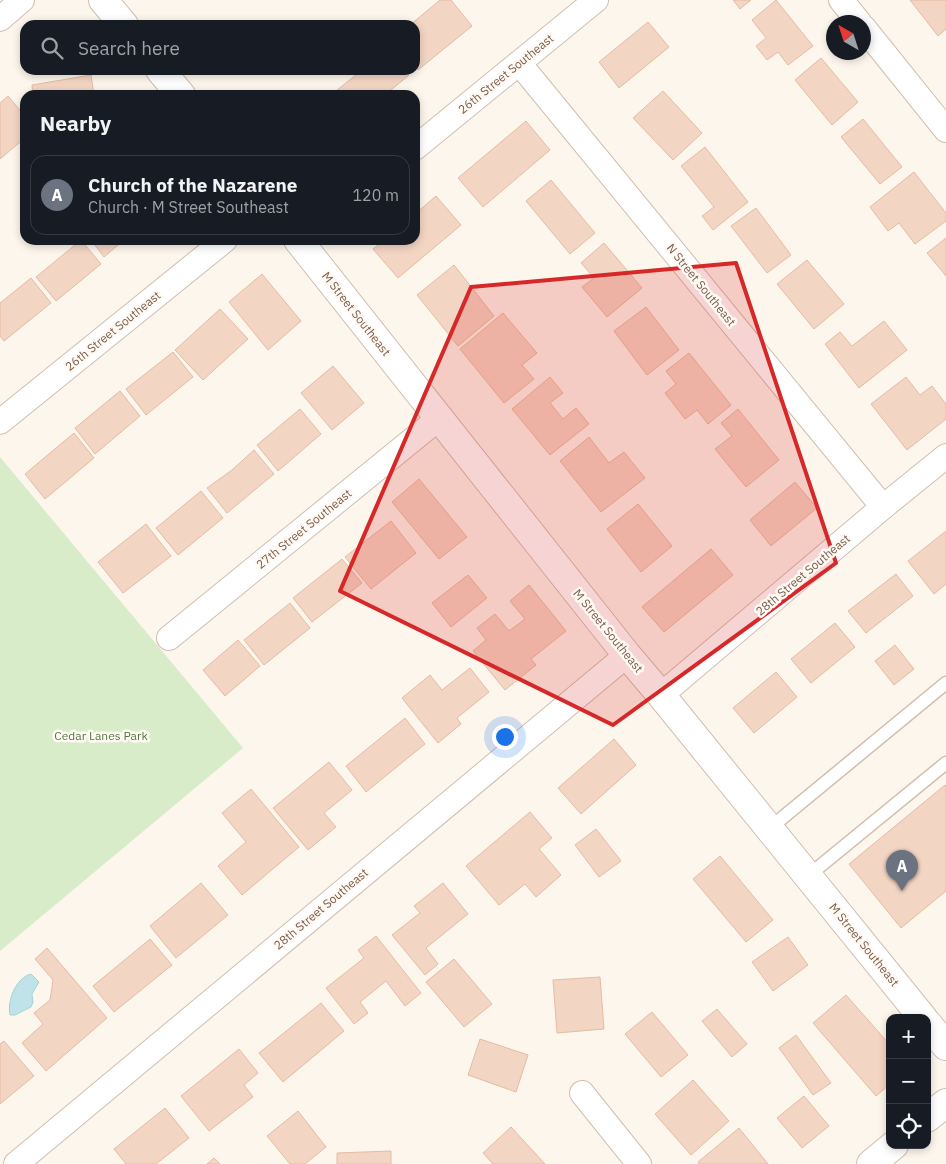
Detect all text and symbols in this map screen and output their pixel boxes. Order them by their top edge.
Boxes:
north arrow [826,15,871,60]
search box [20,20,420,75]
street label: 26th Street Southeast [455,30,556,117]
icon: search [38,34,66,62]
text: Search here [78,36,180,60]
text: Nearby [40,109,111,137]
text: Church of the Nazarene [88,173,297,197]
text: A [52,185,62,205]
text: 120 m [352,185,399,205]
text: Church · M Street Southeast [88,197,289,217]
street label: N Street Southeast [664,240,739,329]
street label: M Street Southeast [319,269,394,359]
street label: 26th Street Southeast [62,287,163,374]
street label: 27th Street Southeast [253,485,354,572]
street label: 28th Street Southeast [752,531,853,618]
street label: M Street Southeast [570,586,647,675]
your location [492,724,518,750]
park label: Cedar Lanes Park [54,728,148,743]
pin: A [886,850,918,891]
street label: 28th Street Southeast [270,865,371,952]
street label: M Street Southeast [826,900,903,989]
map controls [886,1014,931,1149]
button: + [886,1014,931,1059]
button: − [886,1059,931,1104]
button: locate [886,1104,931,1149]

